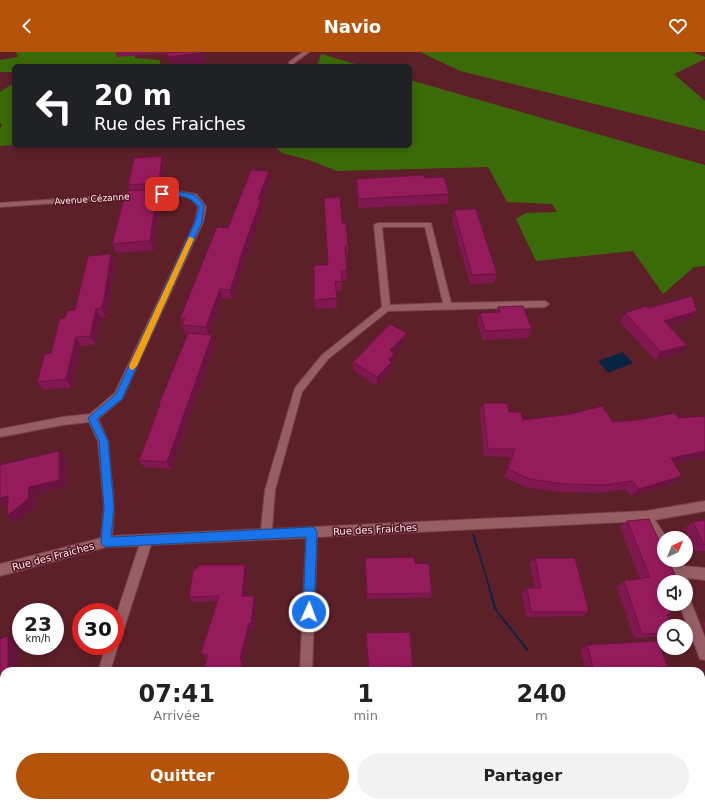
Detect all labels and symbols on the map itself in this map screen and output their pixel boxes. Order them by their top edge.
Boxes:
pin [145,177,179,211]
street label: Avenue Cézanne [54,191,130,207]
street label: Rue des Fraiches [333,522,417,537]
north arrow [657,531,693,567]
street label: Rue des Fraiches [11,540,95,573]
position arrow [288,591,330,633]
speed limit sign: 30 [72,603,124,655]

